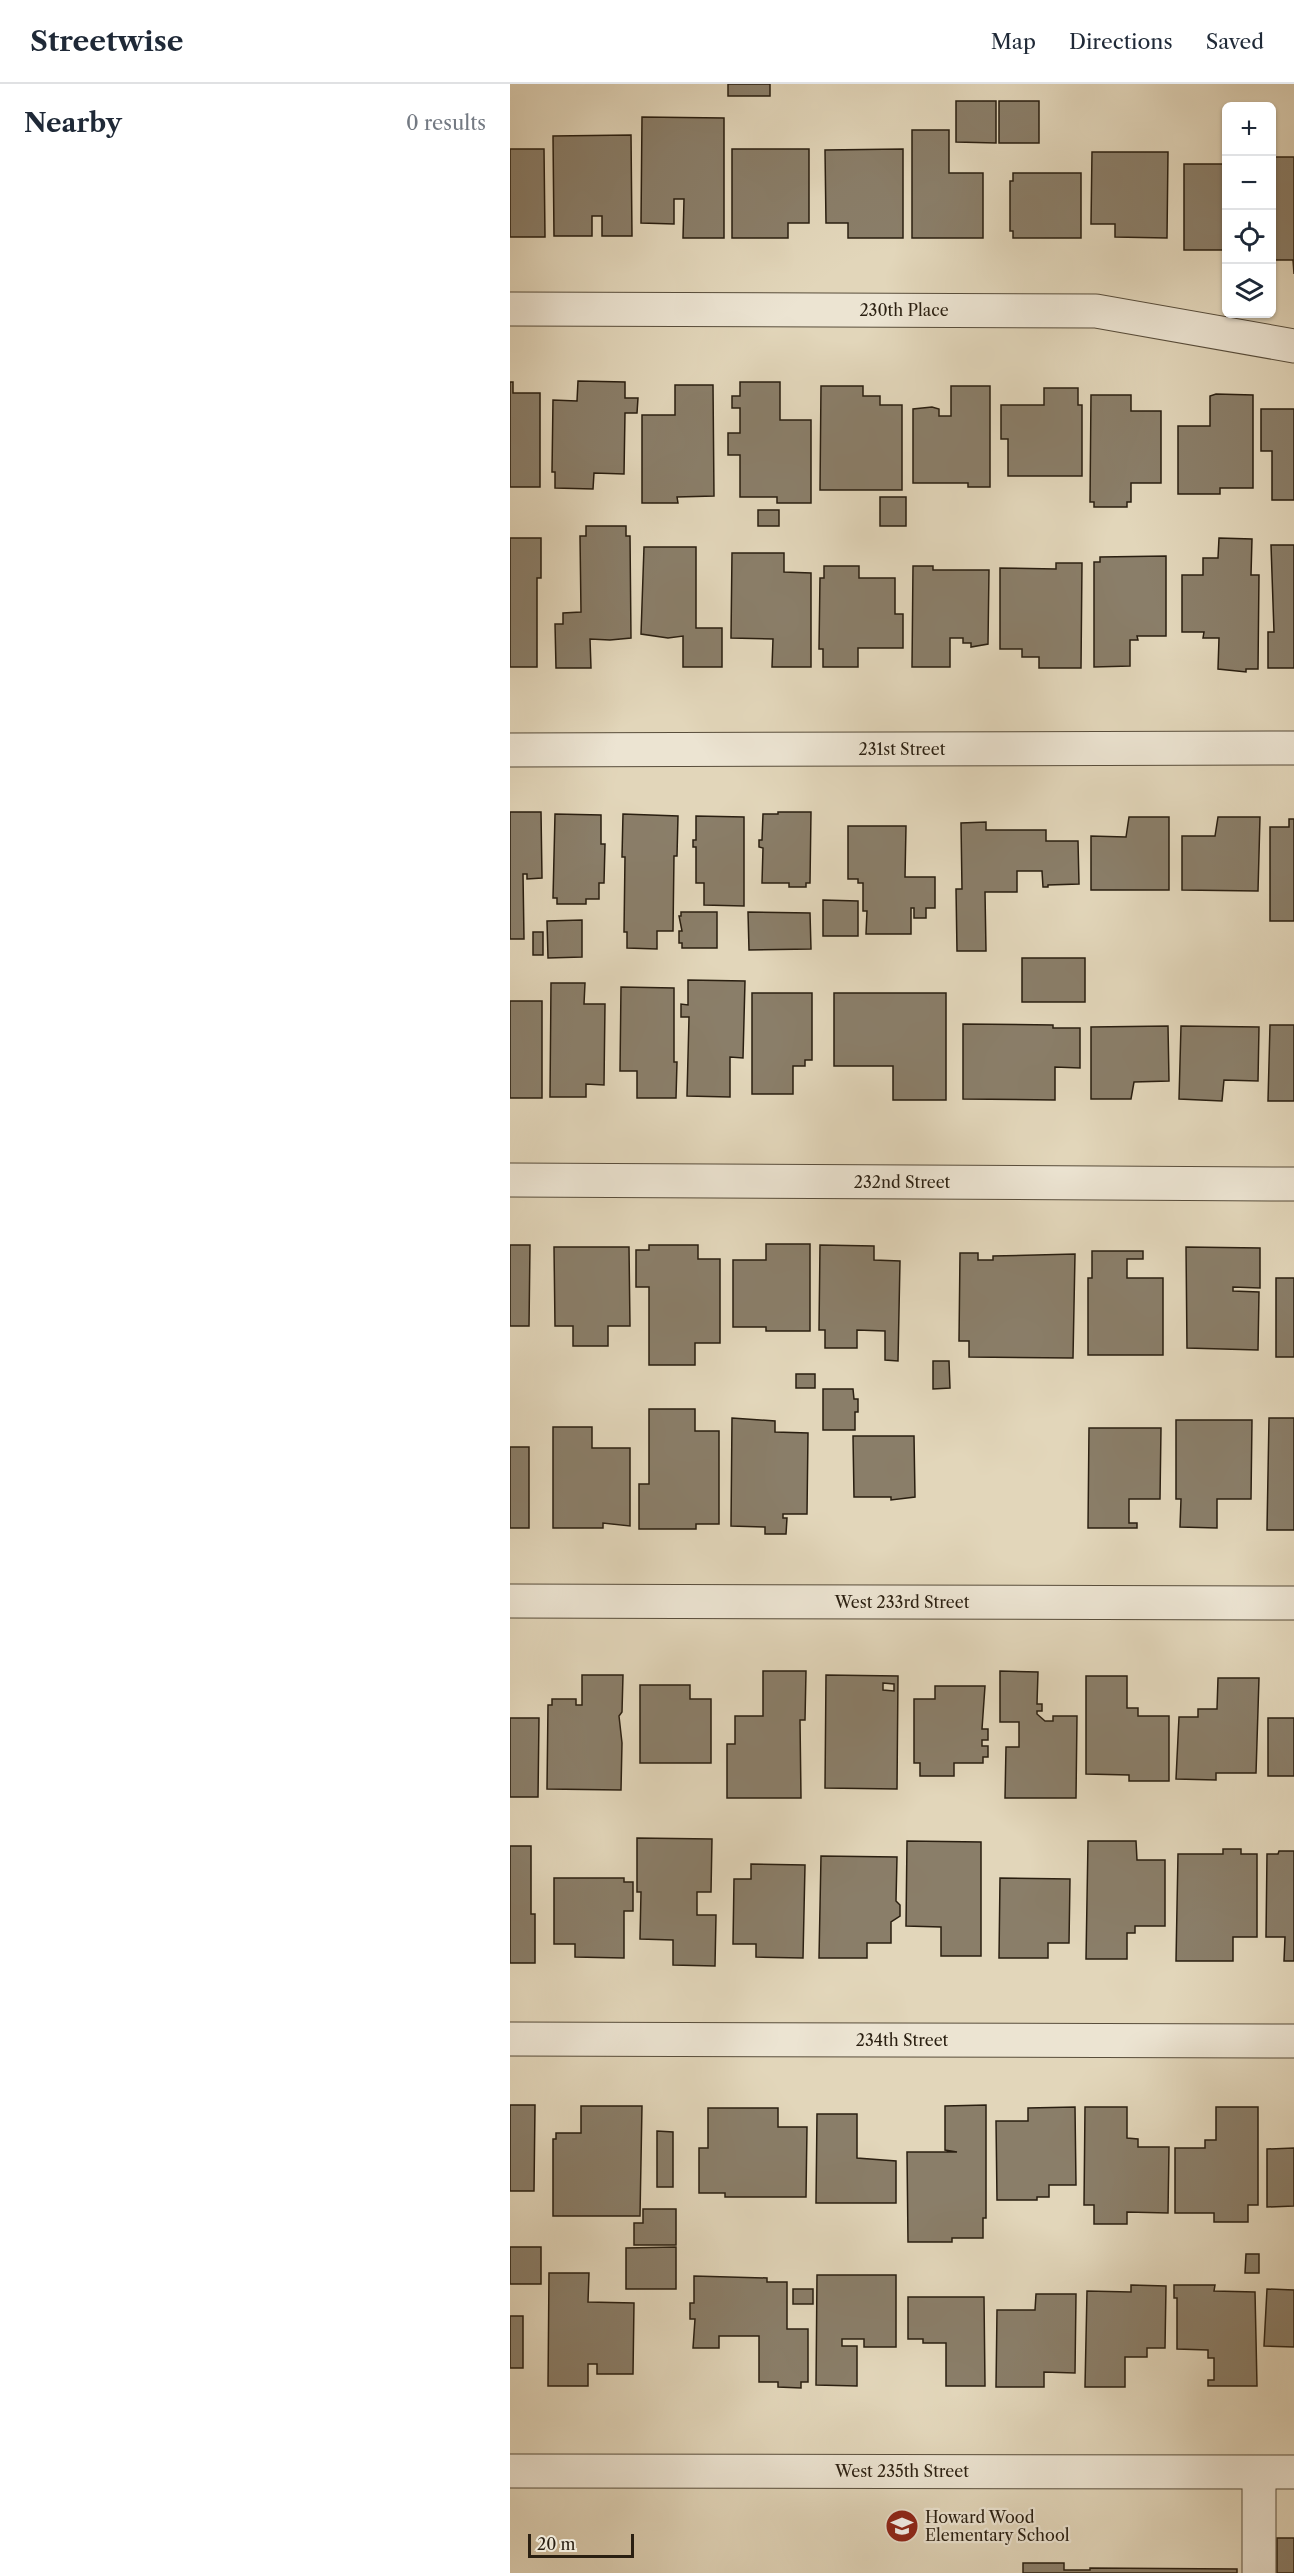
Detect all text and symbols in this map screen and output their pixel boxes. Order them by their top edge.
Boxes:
text: Streetwise [30,24,184,58]
text: Map [991,29,1036,54]
text: Directions [1069,29,1173,54]
text: Saved [1206,29,1264,54]
map controls [1222,102,1276,318]
button: + [1222,102,1276,156]
text: Nearby [24,107,122,139]
text: 0 results [406,111,486,135]
button: − [1222,156,1276,210]
button: locate [1222,210,1276,264]
button: layers [1222,264,1276,318]
street label: 230th Place [859,300,949,320]
street label: 231st Street [859,739,946,759]
street label: 232nd Street [854,1172,951,1192]
street label: West 233rd Street [834,1592,970,1612]
street label: 234th Street [856,2030,949,2050]
street label: West 235th Street [834,2461,969,2481]
place label: Howard Wood Elementary School [925,2507,1070,2545]
school or university icon: Howard Wood Elementary School [884,2508,920,2544]
scale bar [528,2531,634,2558]
text: 20 m [537,2534,576,2554]

